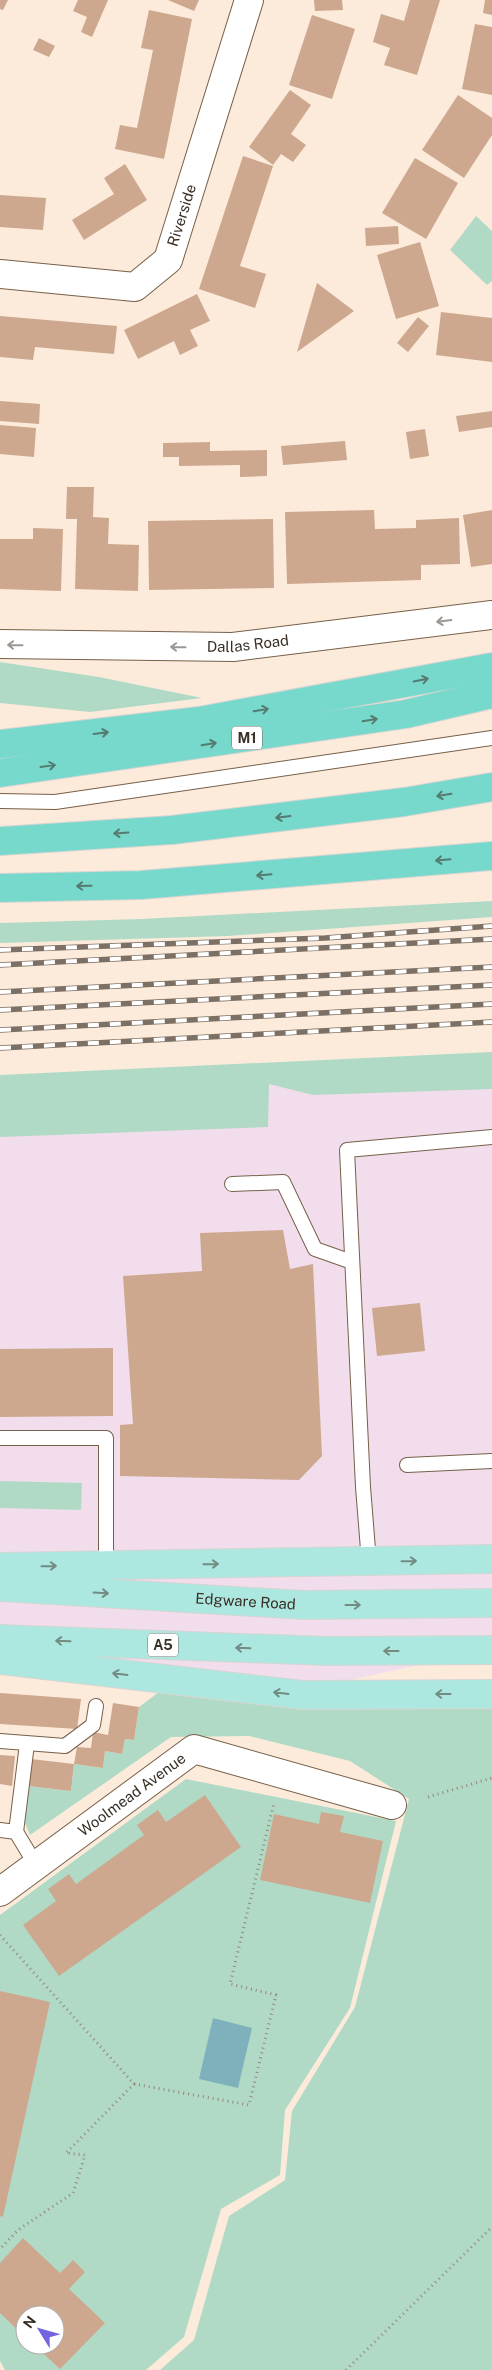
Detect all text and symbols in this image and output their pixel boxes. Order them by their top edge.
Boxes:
street label: Riverside [164,182,199,248]
one-way arrow [436,616,452,626]
street label: Dallas Road [207,631,290,655]
one-way arrow [8,640,24,650]
one-way arrow [170,642,186,652]
one-way arrow [413,675,429,685]
one-way arrow [253,705,269,715]
one-way arrow [362,714,378,724]
road number: M1 [232,726,262,750]
one-way arrow [92,728,108,738]
one-way arrow [201,739,217,749]
one-way arrow [40,761,56,771]
one-way arrow [436,791,452,801]
one-way arrow [275,812,291,822]
one-way arrow [113,829,129,838]
one-way arrow [436,855,452,864]
one-way arrow [256,870,272,879]
one-way arrow [77,881,93,891]
one-way arrow [400,1556,416,1565]
one-way arrow [202,1559,219,1569]
one-way arrow [40,1561,56,1571]
one-way arrow [93,1588,109,1597]
street label: Edgware Road [195,1590,296,1613]
one-way arrow [344,1600,361,1610]
road number: A5 [148,1634,178,1656]
one-way arrow [55,1636,72,1646]
one-way arrow [235,1643,252,1653]
one-way arrow [383,1646,400,1656]
one-way arrow [112,1669,128,1679]
one-way arrow [273,1688,289,1698]
one-way arrow [436,1689,452,1699]
street label: Woolmead Avenue [75,1749,189,1839]
north arrow [15,2305,65,2355]
text: N [20,2313,39,2331]

